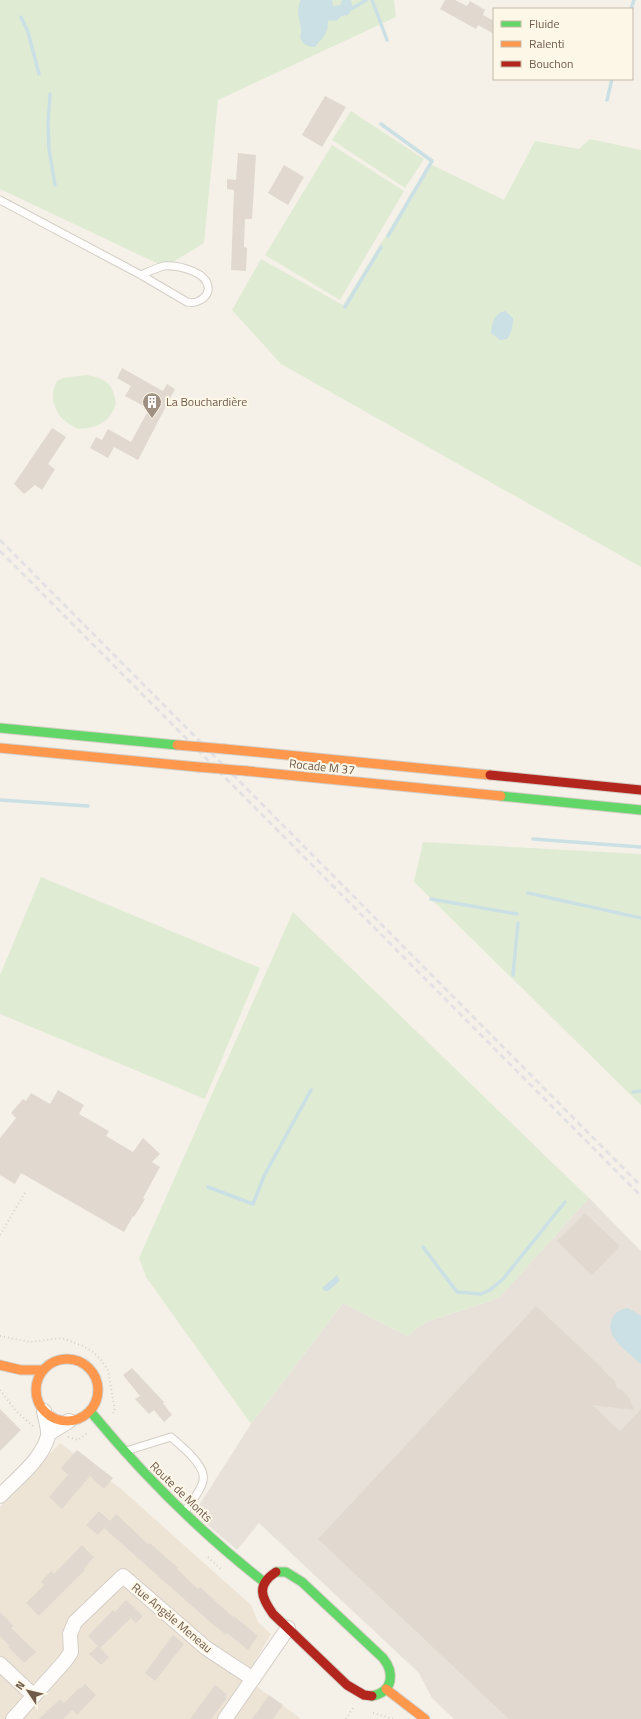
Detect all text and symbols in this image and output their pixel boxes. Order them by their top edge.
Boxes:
legend [493,8,633,80]
text: Fluide [529,14,560,33]
text: Ralenti [529,34,564,53]
text: Bouchon [529,54,574,73]
building icon: La Bouchardière [141,391,163,419]
place label: La Bouchardière [166,392,247,411]
street label: Rocade M 37 [288,754,356,779]
street label: Route de Monts [146,1457,217,1527]
street label: Rue Angèle Meneau [128,1578,217,1657]
north arrow [8,1671,48,1711]
text: N [11,1678,29,1693]

